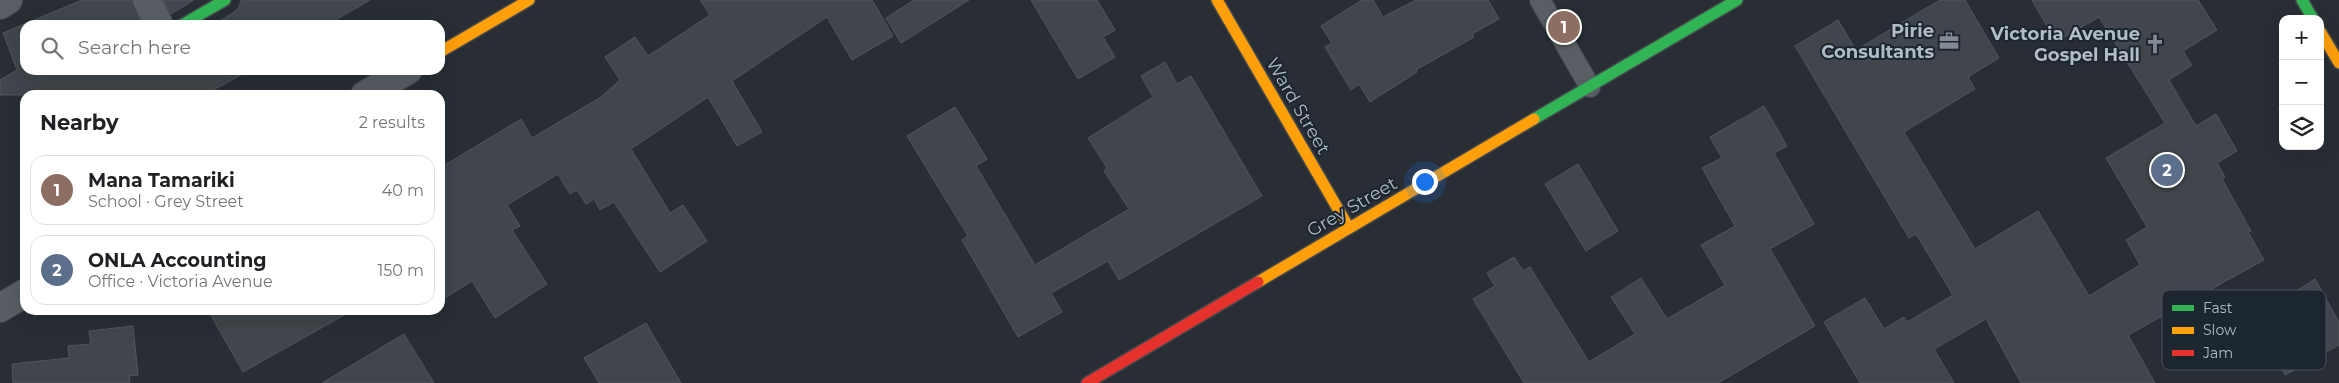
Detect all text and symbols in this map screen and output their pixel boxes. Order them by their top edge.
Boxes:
pin: 1 [1548,8,1580,46]
map controls [2279,15,2324,150]
button: + [2279,15,2324,60]
search box [20,20,445,75]
place label: Pirie Consultants [1821,20,1934,63]
place label: Victoria Avenue Gospel Hall [1990,23,2140,66]
office icon: Pirie Consultants [1938,30,1960,52]
church icon: Victoria Avenue Gospel Hall [2144,33,2166,55]
icon: search [38,34,66,62]
text: Search here [78,36,191,59]
street label: Ward Street [1261,54,1335,158]
button: − [2279,60,2324,105]
button: layers [2279,105,2324,150]
text: Nearby [40,110,119,135]
text: 2 results [359,113,425,132]
pin: 2 [2151,151,2183,189]
text: Mana Tamariki [88,169,235,192]
your location [1412,169,1438,195]
street label: Grey Street [1303,172,1401,242]
text: 1 [54,181,60,200]
text: 40 m [382,181,424,200]
text: School · Grey Street [88,192,244,211]
text: ONLA Accounting [88,249,267,272]
text: 2 [52,261,62,280]
text: 150 m [377,261,424,280]
text: Office · Victoria Avenue [88,272,273,291]
legend [2162,290,2326,370]
text: Fast [2203,299,2233,317]
text: Slow [2203,321,2237,339]
text: Jam [2202,344,2233,362]

